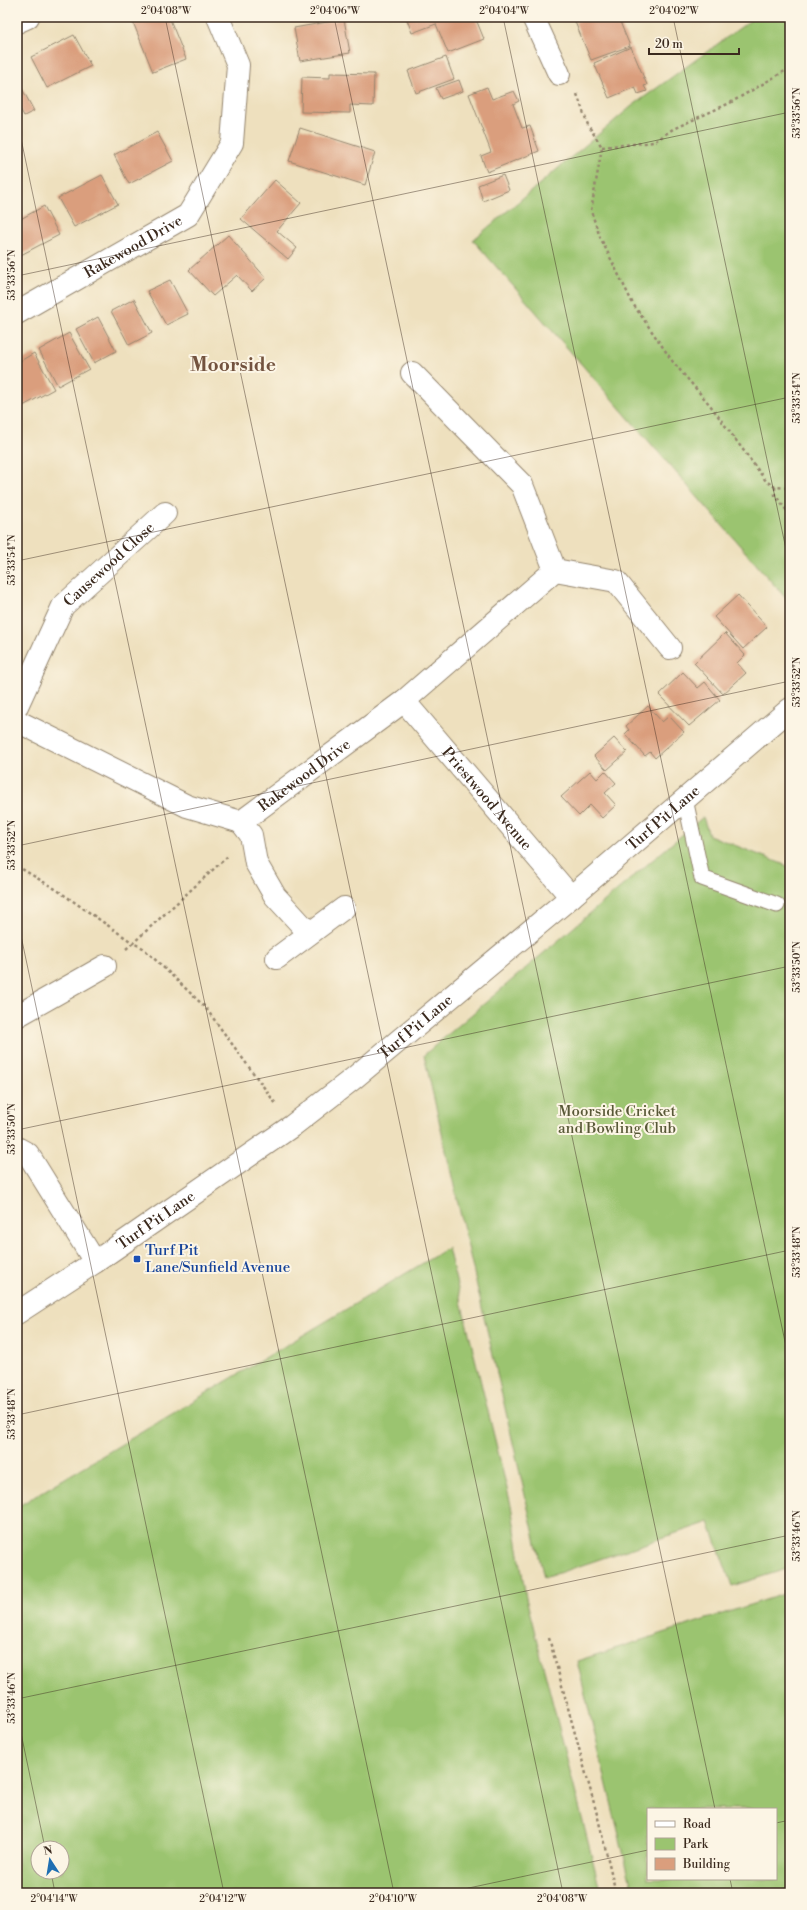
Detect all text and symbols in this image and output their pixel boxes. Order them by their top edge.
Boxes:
text: 2°04'08"W [141,5,192,17]
text: 2°04'06"W [310,5,361,17]
text: 2°04'04"W [479,5,530,17]
text: 2°04'02"W [649,5,700,17]
scale bar [649,30,739,56]
text: 20 m [655,37,683,52]
text: 53°33'56"N [791,87,803,138]
street label: Rakewood Drive [81,211,186,282]
text: 53°33'56"N [6,249,18,300]
district label: Moorside [190,353,276,377]
text: 53°33'54"N [791,372,803,424]
street label: Causewood Close [59,518,158,611]
text: 53°33'54"N [6,534,18,586]
text: 53°33'52"N [791,656,803,707]
street label: Rakewood Drive [254,735,354,816]
street label: Priestwood Avenue [438,743,536,854]
street label: Turf Pit Lane [623,781,704,855]
text: 53°33'52"N [6,819,18,870]
text: 53°33'50"N [791,941,803,993]
street label: Turf Pit Lane [375,990,456,1063]
park label: Moorside Cricket and Bowling Club [558,1102,676,1138]
text: 53°33'50"N [6,1103,18,1155]
street label: Turf Pit Lane [113,1186,198,1254]
text: 53°33'48"N [791,1226,803,1278]
place label: Turf Pit Lane/Sunfield Avenue [145,1241,290,1277]
marker: Turf Pit Lane/Sunfield Avenue [132,1254,142,1264]
text: 53°33'48"N [6,1388,18,1440]
text: 53°33'46"N [791,1510,803,1562]
text: 53°33'46"N [6,1672,18,1724]
legend [647,1808,777,1880]
text: Road [683,1817,711,1832]
text: Park [683,1837,709,1852]
north arrow [30,1840,70,1880]
text: N [42,1843,54,1859]
text: Building [682,1857,731,1872]
text: 2°04'14"W [30,1893,78,1905]
text: 2°04'12"W [199,1893,248,1905]
text: 2°04'10"W [369,1893,418,1905]
text: 2°04'08"W [537,1893,588,1905]

